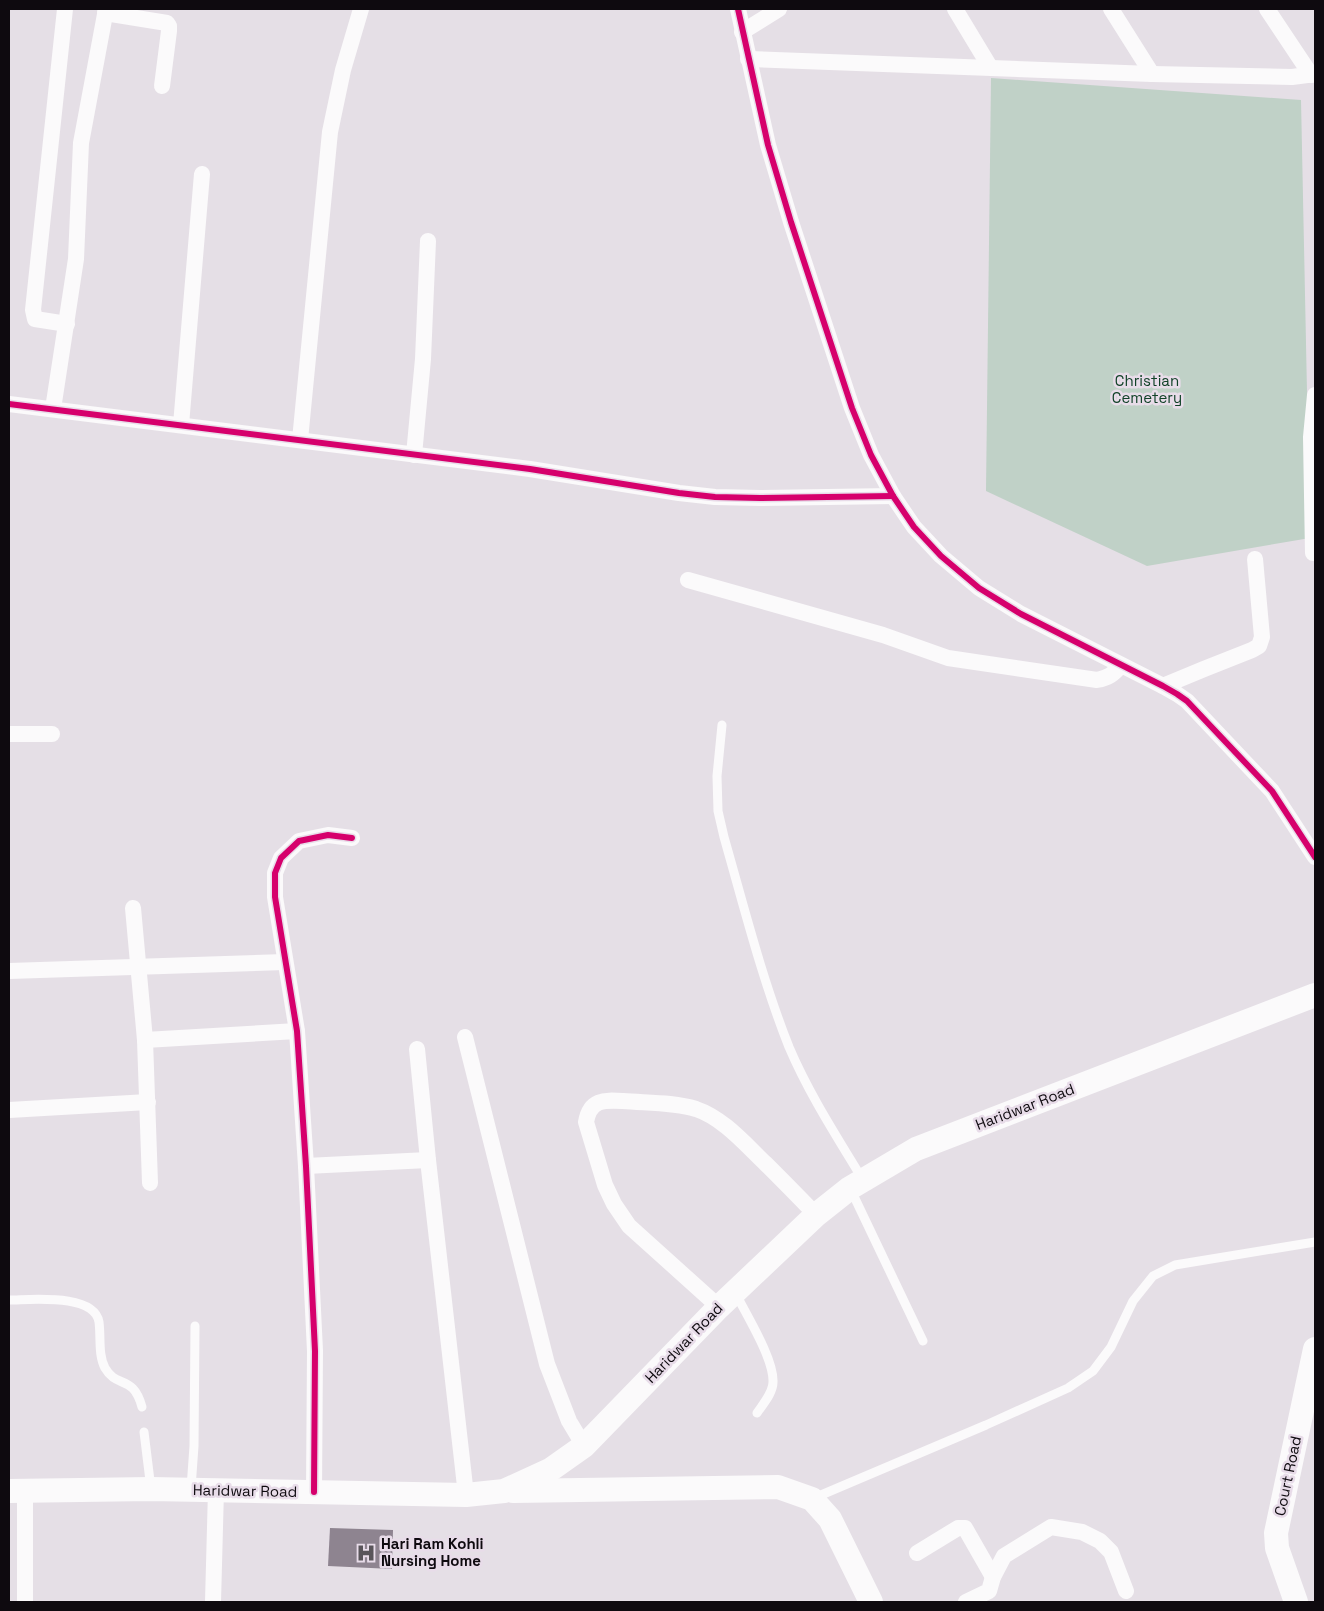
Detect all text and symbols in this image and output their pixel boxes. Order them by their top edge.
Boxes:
park label: Christian Cemetery [1112,371,1182,407]
street label: Haridwar Road [973,1079,1077,1134]
street label: Haridwar Road [641,1299,727,1387]
street label: Court Road [1270,1434,1305,1518]
street label: Haridwar Road [193,1480,297,1501]
place label: Hari Ram Kohli Nursing Home [381,1534,484,1570]
hospital icon: Hari Ram Kohli Nursing Home [355,1542,377,1564]

